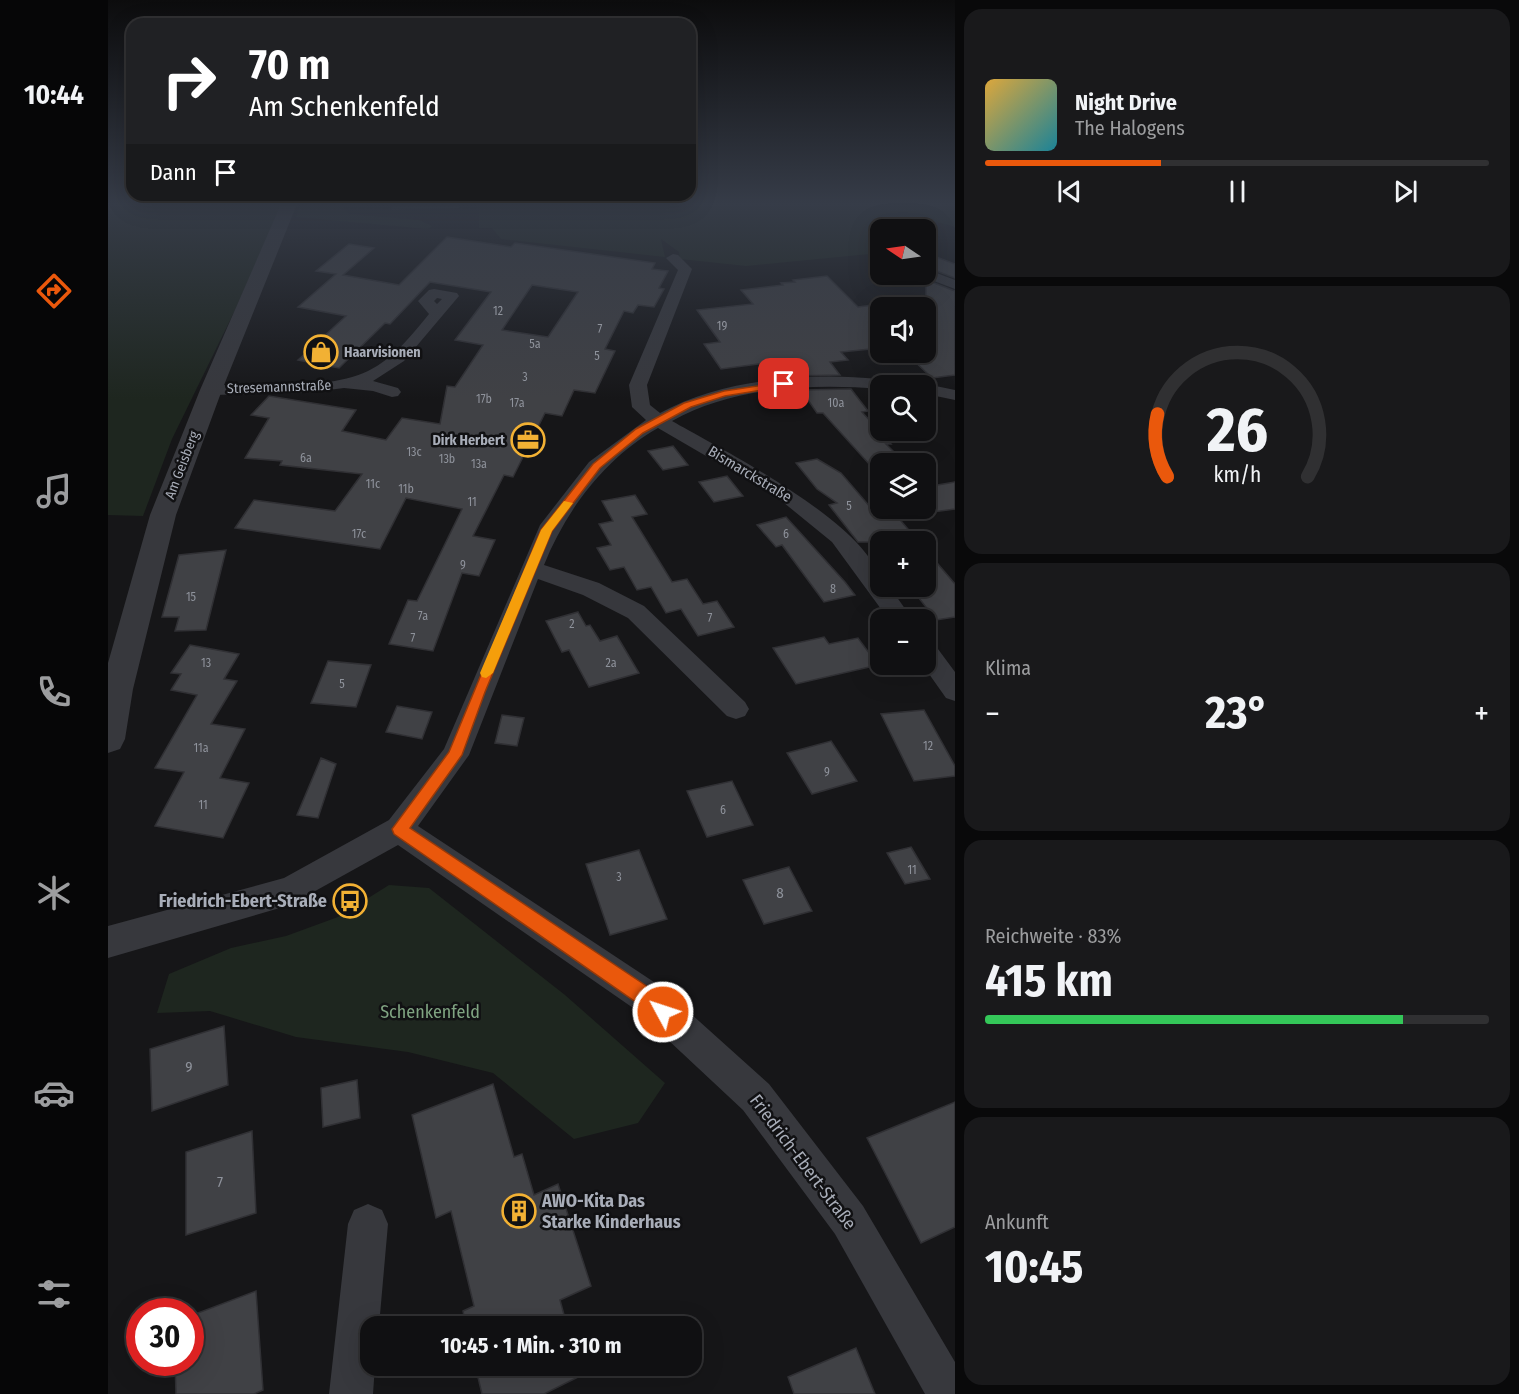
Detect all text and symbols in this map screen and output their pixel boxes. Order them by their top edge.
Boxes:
text: 70 m [249,40,330,90]
icon: right [150,42,228,120]
text: 10:44 [24,79,84,111]
text: Night Drive [1075,89,1177,116]
text: Am Schenkenfeld [249,91,440,123]
text: The Halogens [1075,116,1185,140]
icon: arrive [209,156,242,189]
text: Dann [150,159,197,186]
icon: previous [1053,175,1086,208]
icon: pause [1221,175,1254,208]
icon: next [1389,175,1422,208]
north arrow [870,219,936,285]
map controls [870,219,936,675]
icon: directions [33,270,75,312]
button: sound [870,297,936,363]
house number: 12 [493,304,503,318]
house number: 19 [717,319,727,333]
house number: 7 [598,322,603,336]
shop icon: Haarvisionen [303,334,339,370]
house number: 5a [529,337,541,351]
place label: Haarvisionen [344,344,421,361]
house number: 5 [594,349,600,363]
pin [758,358,809,409]
icon: arrive [767,367,800,400]
house number: 3 [522,370,528,384]
button: search [870,375,936,441]
street label: Stresemannstraße [226,377,332,397]
house number: 17b [476,392,492,406]
text: 26 [1205,393,1268,468]
house number: 17a [509,396,525,410]
house number: 10a [828,396,845,410]
office icon: Dirk Herbert [510,422,546,458]
street label: Am Geisberg [161,428,203,501]
place label: Dirk Herbert [432,432,506,449]
street label: Bismarckstraße [705,442,795,506]
house number: 13c [406,445,422,459]
house number: 6a [300,451,312,465]
house number: 13b [439,452,455,466]
button: layers [870,453,936,519]
house number: 13a [471,457,487,471]
text: km/h [1213,462,1261,488]
icon: music [33,470,75,512]
house number: 11c [366,477,380,491]
house number: 11b [398,482,414,496]
house number: 11 [467,495,477,509]
house number: 5 [846,499,852,513]
house number: 17c [352,527,366,541]
house number: 6 [783,527,789,541]
button: + [870,531,936,597]
house number: 9 [460,558,466,572]
house number: 8 [830,582,836,596]
house number: 15 [186,590,197,604]
house number: 7a [418,609,428,623]
button: − [870,609,936,675]
house number: 7 [708,611,713,625]
house number: 2 [569,617,575,631]
house number: 7 [411,631,416,645]
house number: 13 [201,656,211,670]
house number: 2a [605,656,617,670]
text: Klima [985,656,1031,680]
icon: phone [33,671,75,713]
house number: 5 [339,677,345,691]
text: 23° [1205,686,1269,740]
text: − [985,694,1000,734]
text: + [1474,694,1489,734]
house number: 12 [923,739,933,753]
house number: 11a [193,741,209,755]
house number: 9 [824,765,830,779]
house number: 11 [198,798,208,812]
house number: 6 [720,803,726,817]
house number: 11 [907,863,917,877]
house number: 3 [616,870,622,884]
icon: climate [33,872,75,914]
bus stop icon: Friedrich-Ebert-Straße [332,883,368,919]
house number: 8 [776,884,784,902]
place label: Friedrich-Ebert-Straße [159,890,327,912]
text: Reichweite · 83% [985,924,1121,948]
text: 415 km [985,954,1113,1008]
position arrow [631,980,695,1044]
park label: Schenkenfeld [380,1001,480,1023]
house number: 9 [185,1058,193,1076]
icon: car [33,1072,75,1114]
street label: Friedrich-Ebert-Straße [745,1090,861,1234]
house number: 7 [217,1173,223,1191]
place label: AWO-Kita Das Starke Kinderhaus [541,1190,681,1233]
building icon: AWO-Kita Das Starke Kinderhaus [501,1193,537,1229]
text: Ankunft [985,1210,1049,1234]
text: 10:45 [985,1240,1083,1294]
icon: filters [33,1273,75,1315]
speed limit sign: 30 [126,1298,204,1376]
text: 10:45 · 1 Min. · 310 m [440,1332,622,1359]

